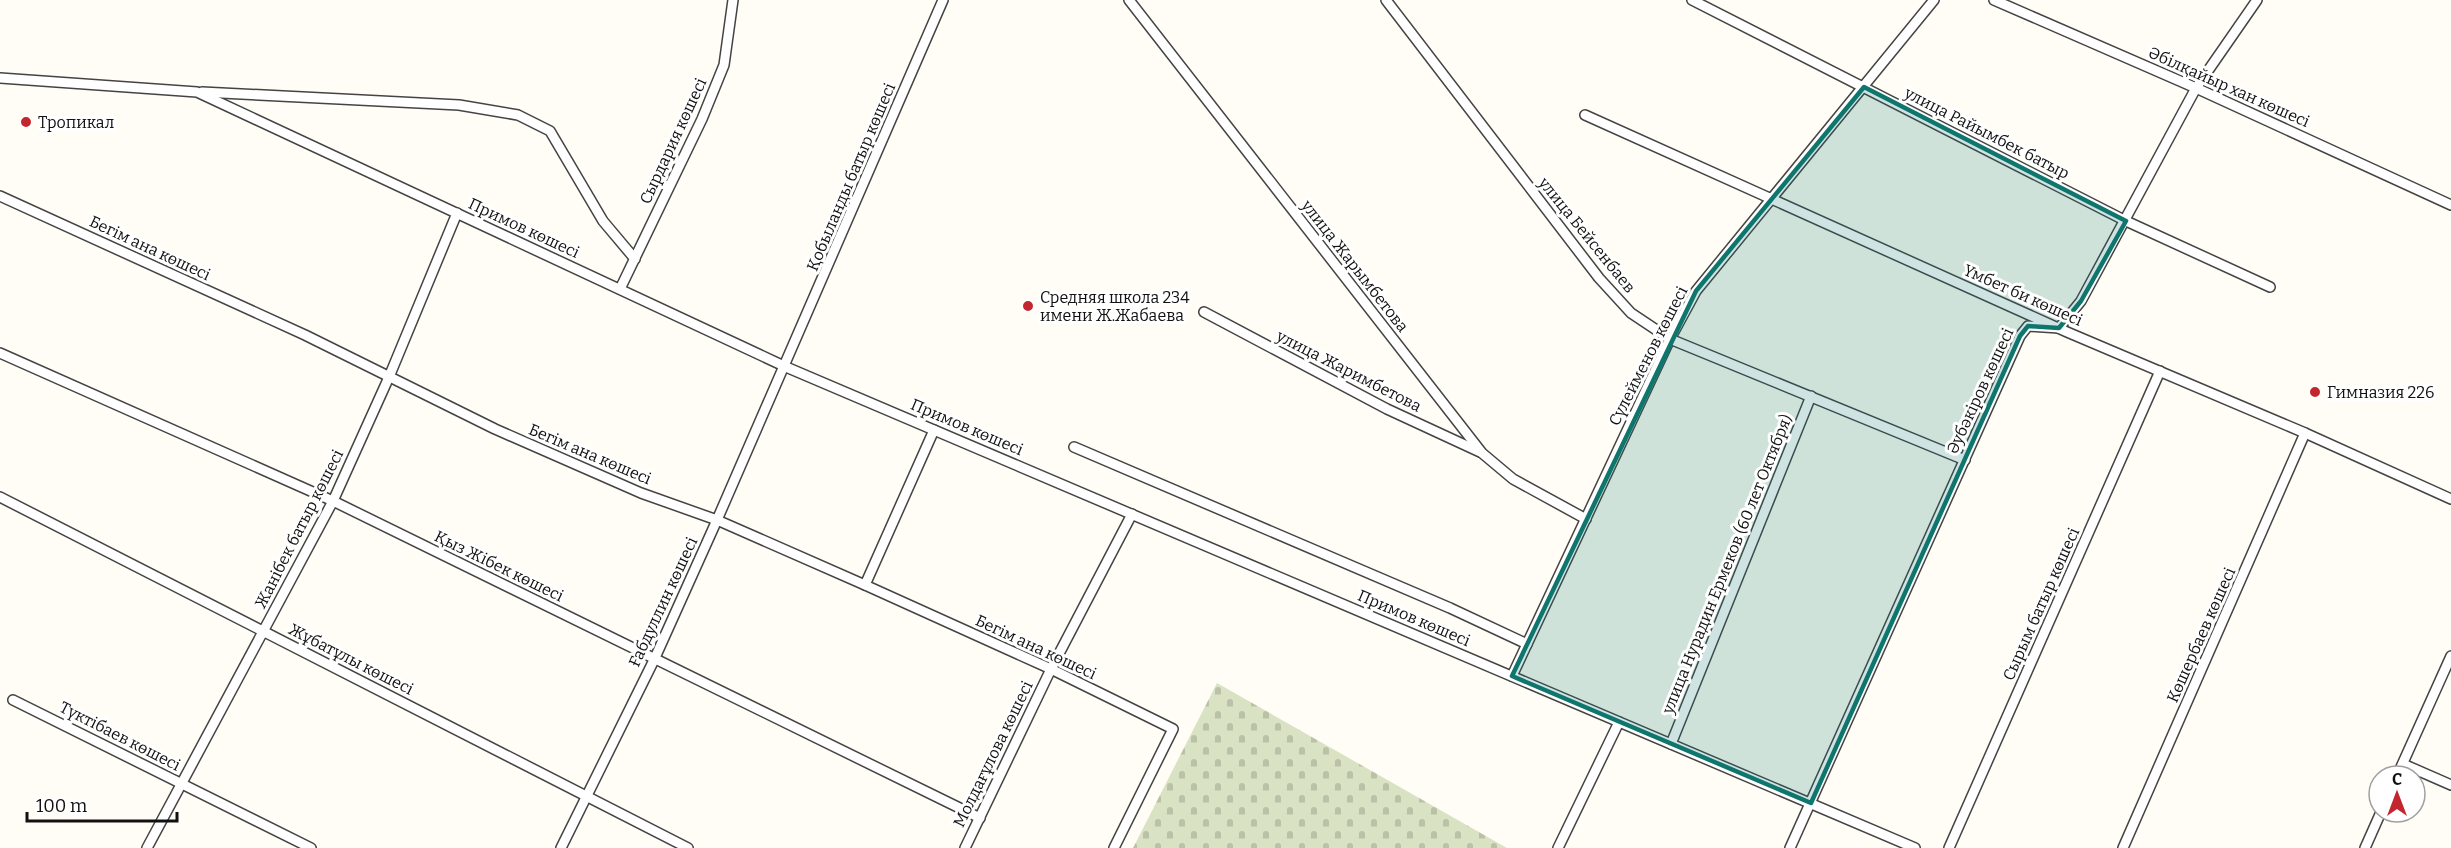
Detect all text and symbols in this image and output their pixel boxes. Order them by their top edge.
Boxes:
street label: Әбілқайыр хан көшесі [2146,43,2313,131]
street label: Сырдария көшесі [636,75,711,207]
street label: Қобыланды батыр көшесі [803,80,899,274]
street label: улица Райымбек батыр [1901,83,2072,183]
place label: Тропикал [38,113,114,132]
marker: Тропикал [19,115,33,129]
street label: улица Бейсенбаев [1534,173,1639,296]
street label: Примов көшесі [466,194,583,262]
street label: улица Жарымбетова [1297,196,1412,336]
street label: Бегім ана көшесі [86,212,214,284]
street label: Үмбет би көшесі [1961,260,2086,330]
street label: Сүлейменов көшесі [1605,283,1691,429]
place label: Средняя школа 234 имени Ж.Жабаева [1040,288,1190,325]
marker: Средняя школа 234 имени Ж.Жабаева [1021,299,1035,313]
street label: Әубәкіров көшесі [1943,325,2018,457]
street label: улица Жаримбетова [1273,326,1425,416]
place label: Гимназия 226 [2327,383,2434,402]
marker: Гимназия 226 [2308,385,2322,399]
street label: Примов көшесі [908,395,1026,459]
street label: улица Нурадин Ермеков (60 лет Октября) [1658,412,1796,717]
street label: Бегім ана көшесі [526,420,654,488]
street label: Жанібек батыр көшесі [251,446,347,611]
street label: Сырым батыр көшесі [1999,525,2083,683]
street label: Қыз Жібек көшесі [431,527,567,606]
street label: Ғабдуллин көшесі [625,534,701,670]
street label: Көшербаев көшесі [2163,564,2239,705]
street label: Примов көшесі [1355,586,1473,650]
street label: Бегім ана көшесі [972,611,1100,683]
street label: Жұбатұлы көшесі [285,619,417,699]
street label: Молдағұлова көшесі [949,678,1037,830]
street label: Түктібаев көшесі [57,697,184,775]
north arrow [2367,764,2427,824]
text: С [2392,770,2402,789]
scale bar [27,785,177,823]
text: 100 m [36,795,87,817]

